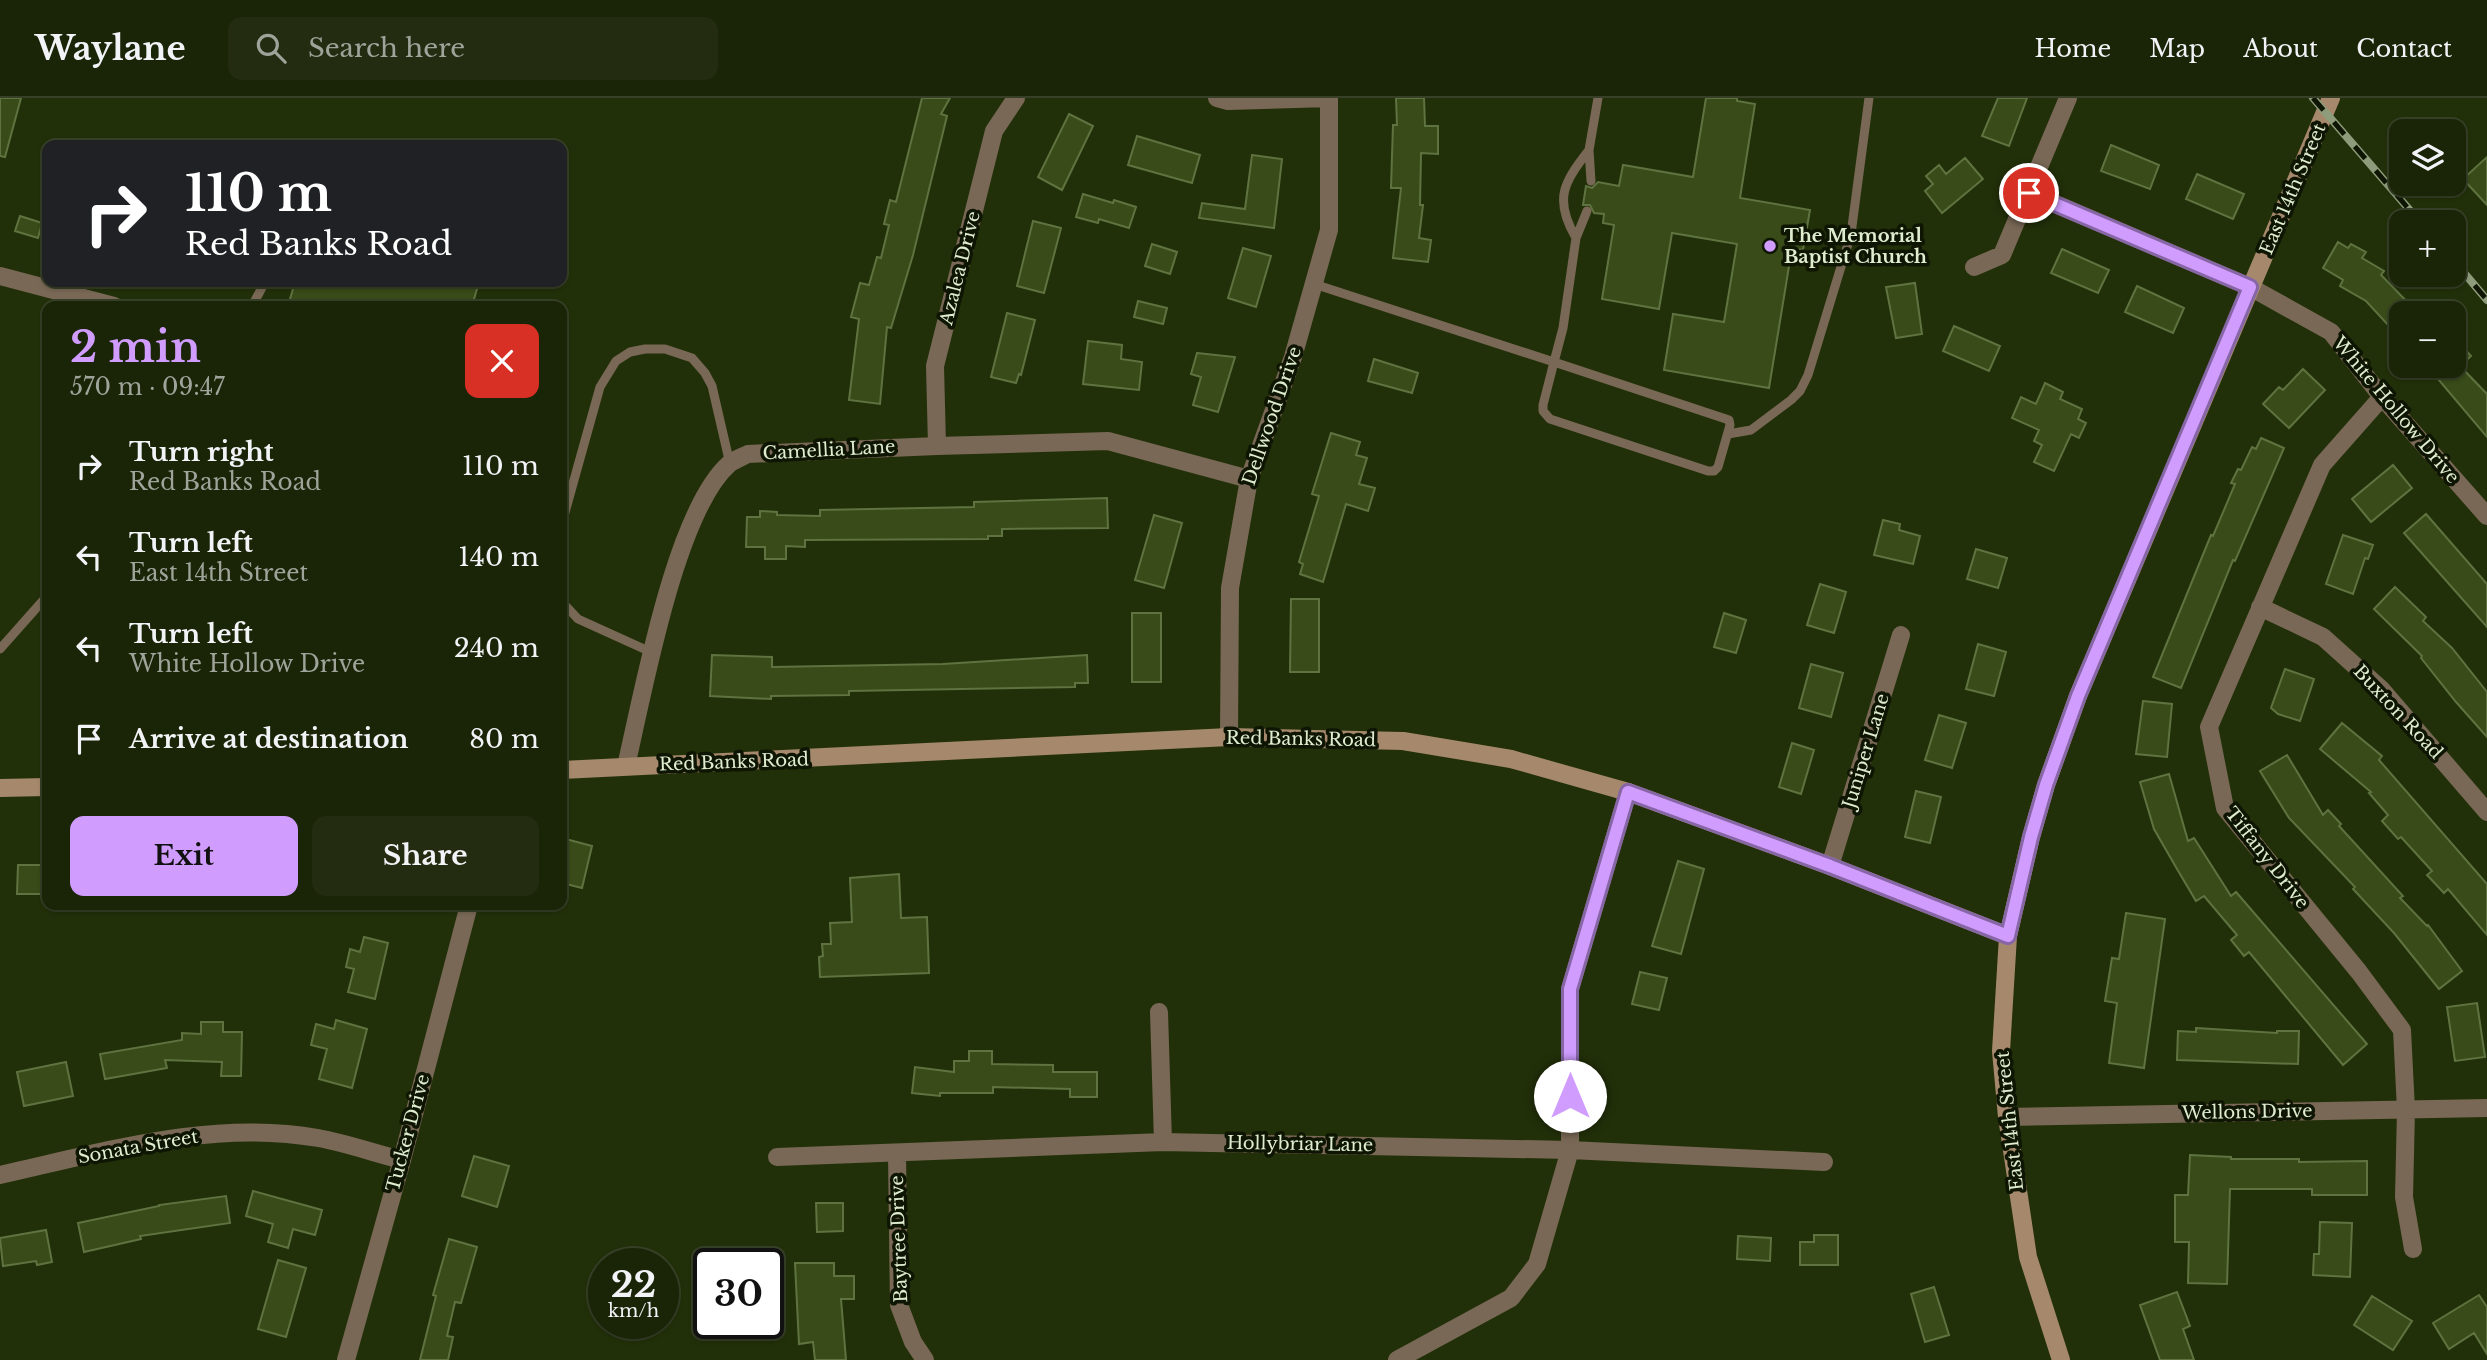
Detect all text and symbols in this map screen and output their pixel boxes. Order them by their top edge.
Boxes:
search box [228,17,718,80]
text: Waylane [35,28,186,69]
icon: search [252,29,290,67]
text: Search here [308,32,465,64]
text: Home [2035,34,2111,63]
text: Map [2149,34,2205,63]
text: About [2243,34,2318,63]
text: Contact [2356,34,2452,63]
map controls [2389,119,2466,378]
button: layers [2389,119,2466,196]
street label: East 14th Street [2255,120,2331,258]
text: 110 m [185,163,332,224]
pin [1999,163,2059,223]
icon: right [70,168,161,259]
icon: arrive [2010,174,2048,212]
street label: Azalea Drive [935,209,985,328]
button: + [2389,210,2466,287]
text: Red Banks Road [185,224,452,264]
place label: The Memorial Baptist Church [1784,225,1927,268]
marker: The Memorial Baptist Church [1762,238,1778,254]
button: − [2389,301,2466,378]
text: 2 min [70,321,201,373]
button: close [465,324,539,398]
street label: White Hollow Drive [2328,331,2464,488]
street label: Dellwood Drive [1238,344,1306,488]
text: 570 m · 09:47 [70,373,225,401]
text: Turn right [129,436,274,468]
street label: Camellia Lane [762,436,896,464]
icon: right [70,447,108,485]
text: 110 m [462,450,539,482]
text: Red Banks Road [129,468,321,496]
text: Turn left [129,527,253,559]
icon: left [70,538,108,576]
text: 140 m [458,541,539,573]
text: East 14th Street [129,559,308,587]
text: Turn left [129,618,253,650]
icon: left [70,629,108,667]
text: 240 m [454,632,539,664]
text: White Hollow Drive [129,650,365,678]
street label: Buxton Road [2349,660,2447,764]
street label: Juniper Lane [1838,691,1894,813]
icon: arrive [70,720,108,758]
text: Arrive at destination [129,723,409,755]
text: 80 m [469,723,539,755]
street label: Red Banks Road [1226,727,1376,751]
street label: Red Banks Road [659,748,809,776]
street label: Tiffany Drive [2221,803,2313,913]
button: Exit [70,816,298,896]
button: Share [312,816,539,896]
street label: East 14th Street [1992,1050,2028,1192]
position arrow [1533,1059,1607,1133]
street label: Tucker Drive [382,1072,434,1194]
street label: Wellons Drive [2180,1100,2313,1124]
street label: Sonata Street [76,1126,200,1168]
street label: Hollybriar Lane [1227,1132,1373,1156]
street label: Baytree Drive [886,1175,912,1303]
speed limit sign: 30 [693,1248,784,1339]
text: 22 [611,1263,656,1306]
text: km/h [608,1300,659,1322]

